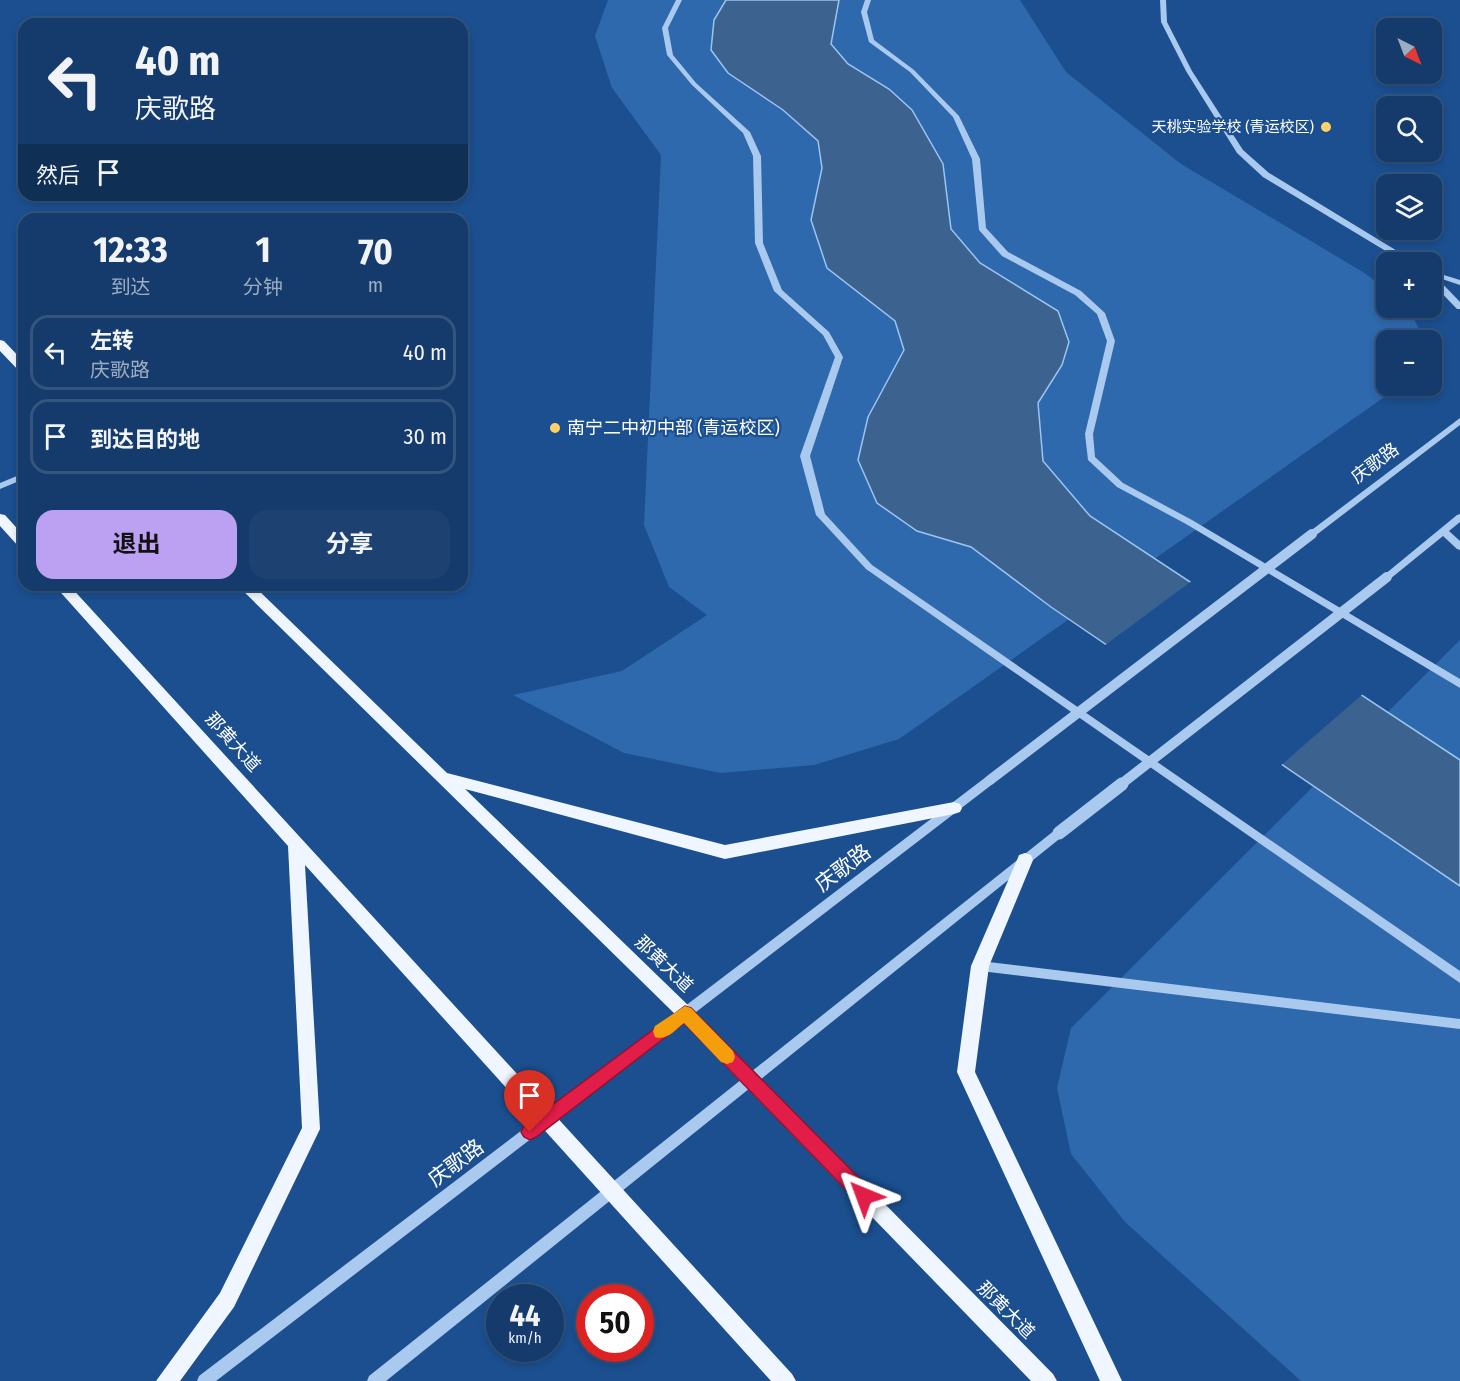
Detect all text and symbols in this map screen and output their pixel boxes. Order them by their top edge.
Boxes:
north arrow [1376,18,1442,84]
map controls [1376,18,1442,396]
text: 40 m [135,36,220,86]
icon: left [36,42,114,120]
text: 庆歌路 [135,93,216,125]
button: search [1376,96,1442,162]
place label: 天桃实验学校 (青运校区) [1152,118,1314,136]
marker: 天桃实验学校 (青运校区) [1319,120,1333,134]
icon: arrive [92,156,125,189]
text: 然后 [36,162,80,189]
button: layers [1376,174,1442,240]
text: 12:33 [93,228,168,272]
text: 1 [255,228,271,272]
text: 70 [358,230,393,274]
button: + [1376,252,1442,318]
text: m [368,273,383,297]
text: 到达 [111,275,151,299]
text: 分钟 [243,275,283,299]
text: 左转 [90,327,134,354]
button: − [1376,330,1442,396]
icon: left [39,336,72,369]
text: 40 m [403,339,447,366]
text: 庆歌路 [90,358,150,382]
place label: 南宁二中初中部 (青运校区) [567,417,780,439]
icon: arrive [39,420,72,453]
marker: 南宁二中初中部 (青运校区) [548,421,562,435]
text: 30 m [404,423,447,450]
text: 到达目的地 [90,426,200,453]
street label: 庆歌路 [1347,438,1403,488]
button: 退出 [36,510,237,579]
button: 分享 [249,510,450,579]
street label: 那黄大道 [201,708,265,776]
street label: 庆歌路 [810,839,876,897]
street label: 那黄大道 [630,931,698,997]
pin [504,1070,555,1132]
icon: arrive [513,1079,546,1112]
street label: 庆歌路 [423,1134,489,1192]
position arrow [832,1164,896,1228]
street label: 那黄大道 [973,1277,1039,1343]
speed limit sign: 50 [576,1284,654,1362]
text: 44 [510,1298,540,1334]
text: km/h [508,1329,542,1347]

